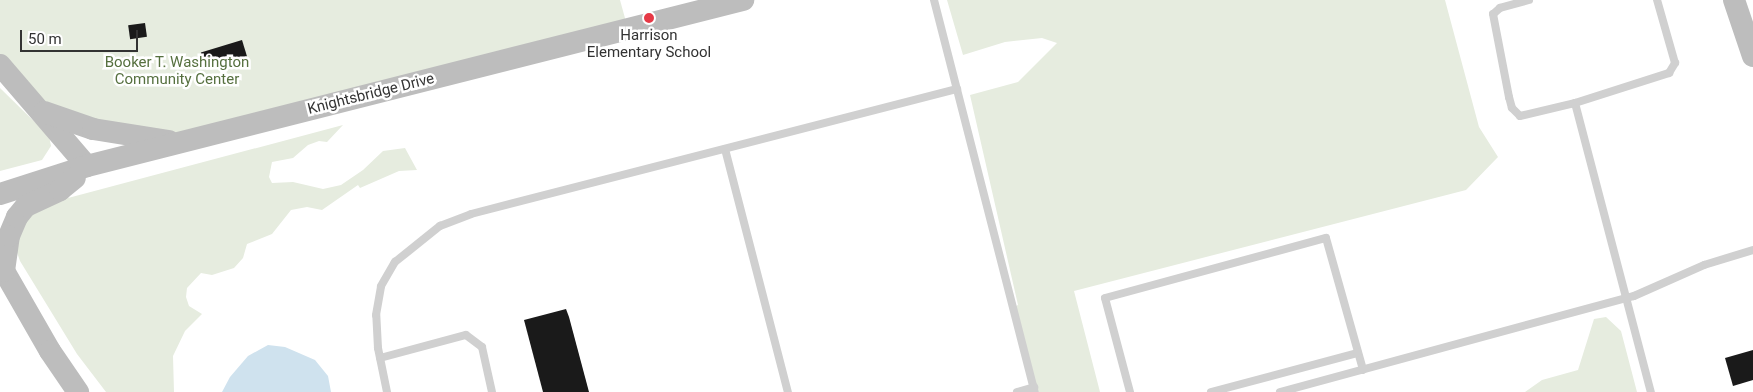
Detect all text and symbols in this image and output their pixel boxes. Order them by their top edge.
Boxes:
marker: Harrison Elementary School [643,12,655,24]
scale bar [22,20,140,52]
place label: Harrison Elementary School [587,26,711,61]
text: 50 m [28,30,62,48]
park label: Booker T. Washington Community Center [105,53,249,88]
street label: Knightsbridge Drive [306,70,436,118]

